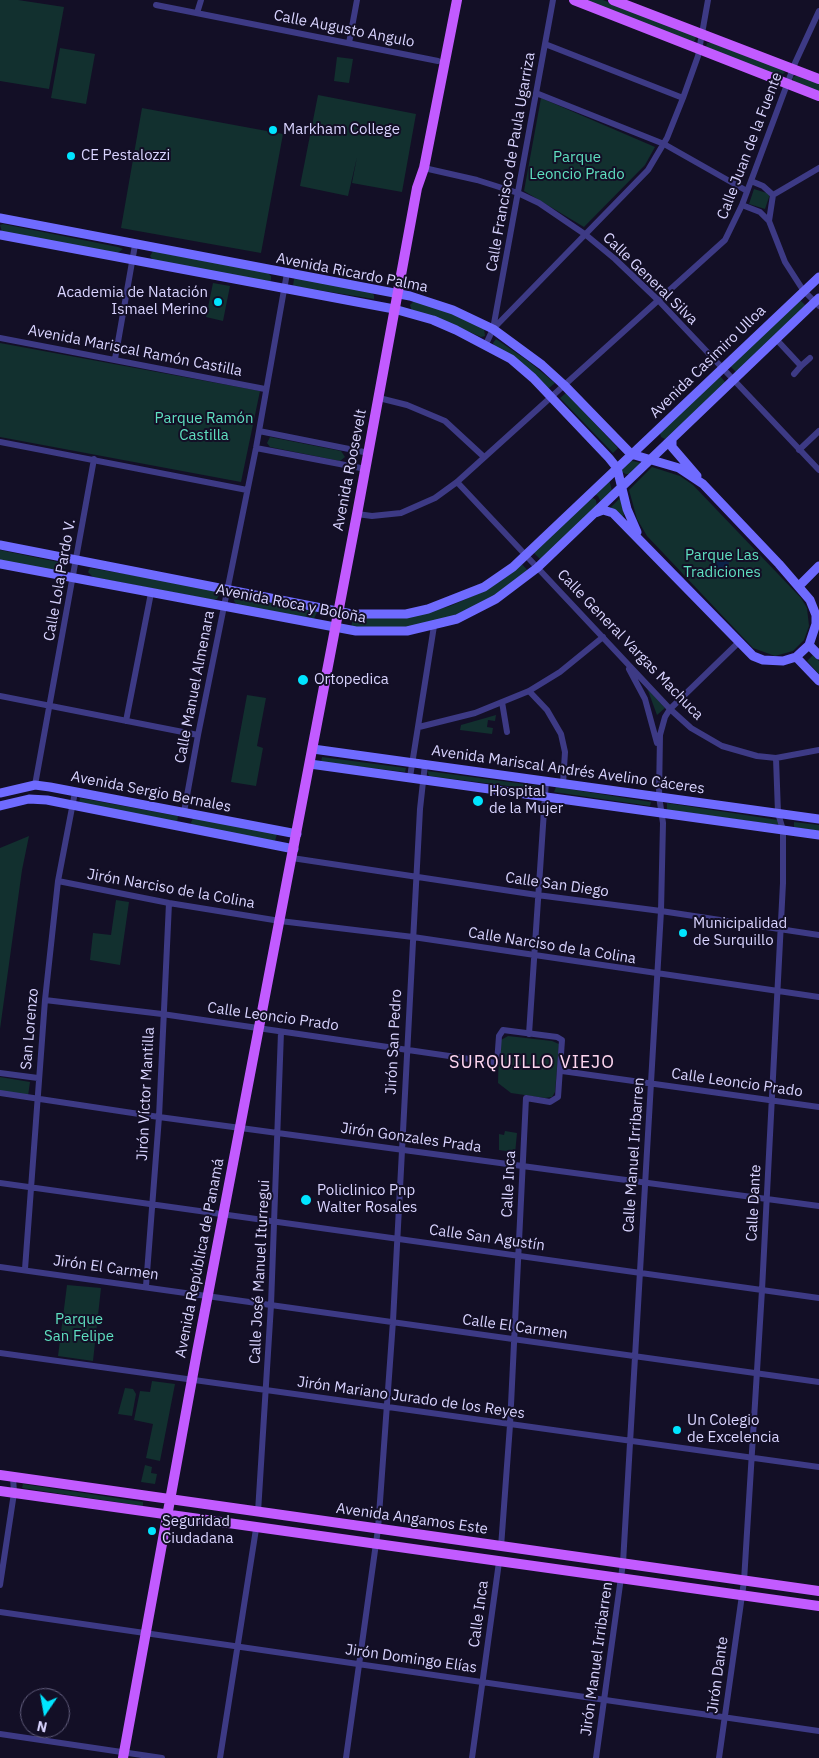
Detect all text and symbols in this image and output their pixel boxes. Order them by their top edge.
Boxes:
street label: Calle Augusto Angulo [272,7,416,51]
street label: Calle Francisco de Paula Ugarriza [483,51,539,273]
street label: Calle Juan de la Fuente [714,70,786,222]
place label: Markham College [283,121,400,139]
marker: Markham College [267,124,279,136]
place label: CE Pestalozzi [81,147,170,165]
park label: Parque Leoncio Prado [529,149,625,184]
marker: CE Pestalozzi [65,150,77,162]
street label: Calle General Silva [599,229,701,329]
street label: Avenida Ricardo Palma [274,249,430,297]
place label: Academia de Natación Ismael Merino [57,284,208,319]
marker: Academia de Natación Ismael Merino [212,296,224,308]
street label: Avenida Casimiro Ulloa [646,302,770,422]
street label: Avenida Mariscal Ramón Castilla [26,321,244,381]
street label: Avenida Roosevelt [329,408,371,532]
park label: Parque Ramón Castilla [155,410,253,445]
street label: Calle Lola Pardo V. [40,517,80,643]
park label: Parque Las Tradiciones [683,547,761,582]
street label: Calle General Vargas Machuca [553,566,707,724]
street label: Avenida Roca y Boloña [214,581,368,627]
street label: Calle Manuel Almenara [171,609,219,765]
place label: Ortopedica [314,671,389,689]
marker: Ortopedica [296,673,310,687]
street label: Avenida Mariscal Andrés Avelino Cáceres [430,742,706,798]
street label: Avenida Sergio Bernales [69,768,233,816]
place label: Hospital de la Mujer [489,783,563,818]
marker: Hospital de la Mujer [471,794,485,808]
street label: Jirón Narciso de la Colina [86,865,256,913]
street label: Calle San Diego [504,869,610,901]
place label: Municipalidad de Surquillo [693,915,787,950]
street label: Calle Narciso de la Colina [467,924,637,968]
marker: Municipalidad de Surquillo [677,927,689,939]
street label: San Lorenzo [17,987,43,1071]
street label: Jirón San Pedro [382,989,406,1095]
street label: Calle Leoncio Prado [206,999,340,1035]
street label: Jirón Víctor Mantilla [134,1027,158,1161]
district label: SURQUILLO VIEJO [447,1052,617,1074]
street label: Calle Leoncio Prado [670,1065,804,1101]
street label: Calle Manuel Irribarren [620,1077,648,1233]
street label: Jirón Gonzales Prada [340,1119,482,1157]
street label: Calle Inca [498,1150,520,1218]
street label: Avenida República de Panamá [172,1157,228,1359]
street label: Calle Dante [743,1164,765,1242]
street label: Calle José Manuel Iturregui [246,1179,274,1365]
place label: Policlinico Pnp Walter Rosales [317,1182,417,1217]
marker: Policlinico Pnp Walter Rosales [299,1193,313,1207]
street label: Calle San Agustín [428,1221,546,1255]
street label: Jirón El Carmen [52,1252,160,1284]
park label: Parque San Felipe [44,1311,114,1346]
street label: Calle El Carmen [461,1311,569,1343]
street label: Jirón Mariano Jurado de los Reyes [296,1373,526,1423]
place label: Un Colegio de Excelencia [687,1412,779,1447]
marker: Un Colegio de Excelencia [671,1424,683,1436]
street label: Avenida Angamos Este [335,1499,489,1539]
place label: Seguridad Ciudadana [162,1513,234,1548]
marker: Seguridad Ciudadana [146,1525,158,1537]
street label: Calle Inca [465,1579,493,1649]
street label: Jirón Manuel Irribarren [577,1581,617,1737]
street label: Jirón Dante [704,1635,732,1715]
street label: Jirón Domingo Elías [344,1641,478,1677]
north arrow [20,1688,70,1738]
text: N [35,1717,49,1737]

